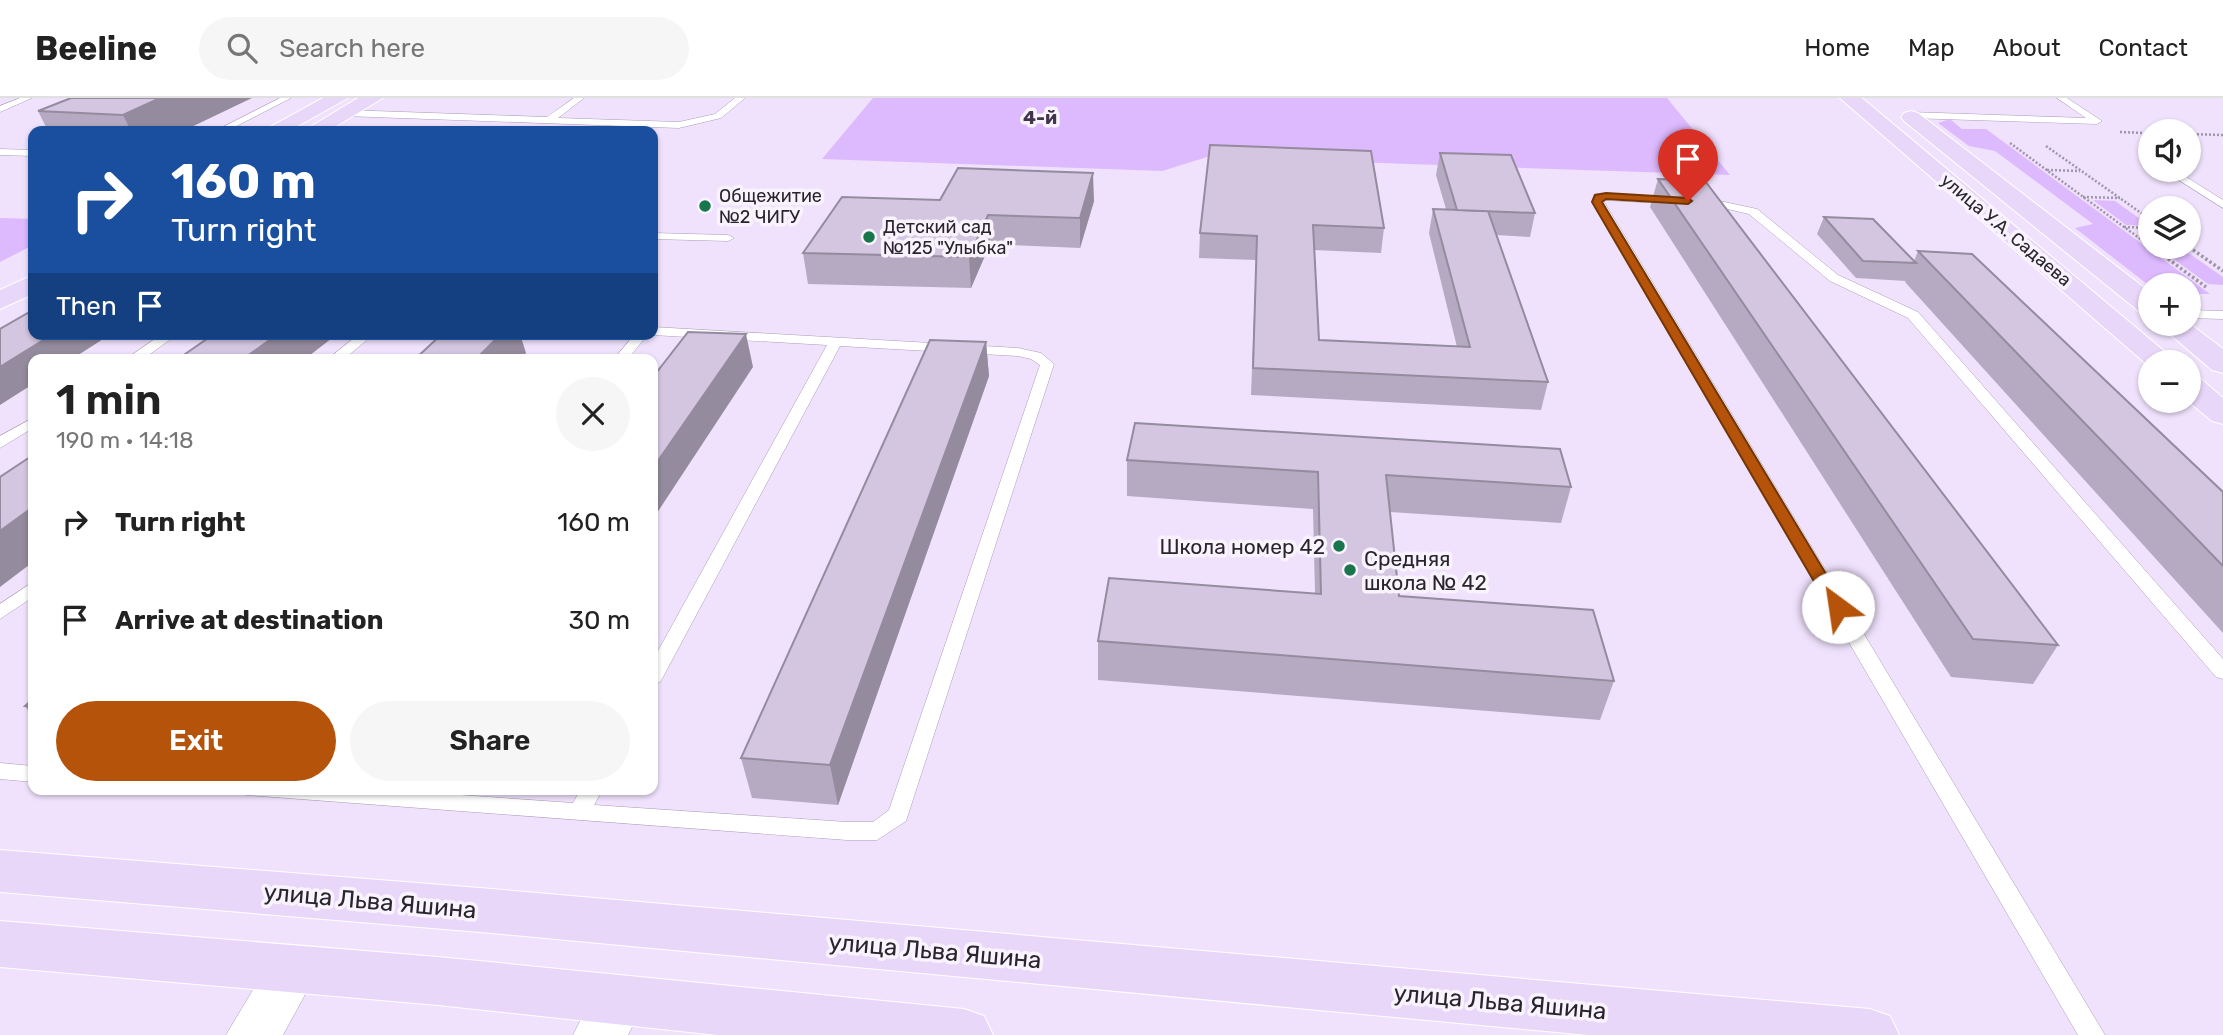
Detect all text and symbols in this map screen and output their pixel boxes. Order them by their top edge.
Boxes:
search box [199,17,689,80]
text: Beeline [35,29,157,68]
icon: search [223,29,261,67]
text: Search here [279,33,425,64]
text: Home [1804,34,1870,62]
text: Map [1908,34,1955,62]
text: About [1993,34,2061,62]
text: Contact [2099,34,2188,62]
district label: 4-й [1023,106,1057,129]
map controls [2138,119,2201,413]
button: sound [2138,119,2201,182]
pin [1658,129,1718,201]
icon: arrive [1669,140,1707,178]
text: 160 m [171,152,316,210]
icon: right [56,154,147,245]
street label: улица У.А. Садаева [1936,169,2076,291]
place label: Общежитие №2 ЧИГУ [719,185,822,228]
button: layers [2138,196,2201,259]
marker: Общежитие №2 ЧИГУ [697,198,713,214]
text: Turn right [171,211,316,249]
place label: Детский сад №125 "Улыбка" [883,216,1013,259]
marker: Детский сад №125 "Улыбка" [861,229,877,245]
button: + [2138,273,2201,336]
icon: arrive [131,287,169,325]
text: Then [56,291,117,322]
button: − [2138,350,2201,413]
text: 1 min [56,375,162,425]
button: close [556,377,630,451]
text: 190 m · 14:18 [56,426,194,454]
icon: right [56,503,94,541]
text: Turn right [115,507,245,538]
text: 160 m [557,507,630,538]
place label: Школа номер 42 [1159,534,1325,559]
marker: Школа номер 42 [1331,538,1347,554]
place label: Средняя школа № 42 [1364,546,1487,595]
marker: Средняя школа № 42 [1342,562,1358,578]
position arrow [1801,570,1875,644]
icon: arrive [56,601,94,639]
text: Arrive at destination [115,605,383,636]
text: 30 m [568,605,630,636]
button: Exit [56,701,336,781]
button: Share [350,701,630,781]
street label: улица Льва Яшина [262,878,478,924]
street label: улица Льва Яшина [827,928,1043,974]
street label: улица Льва Яшина [1392,979,1608,1025]

